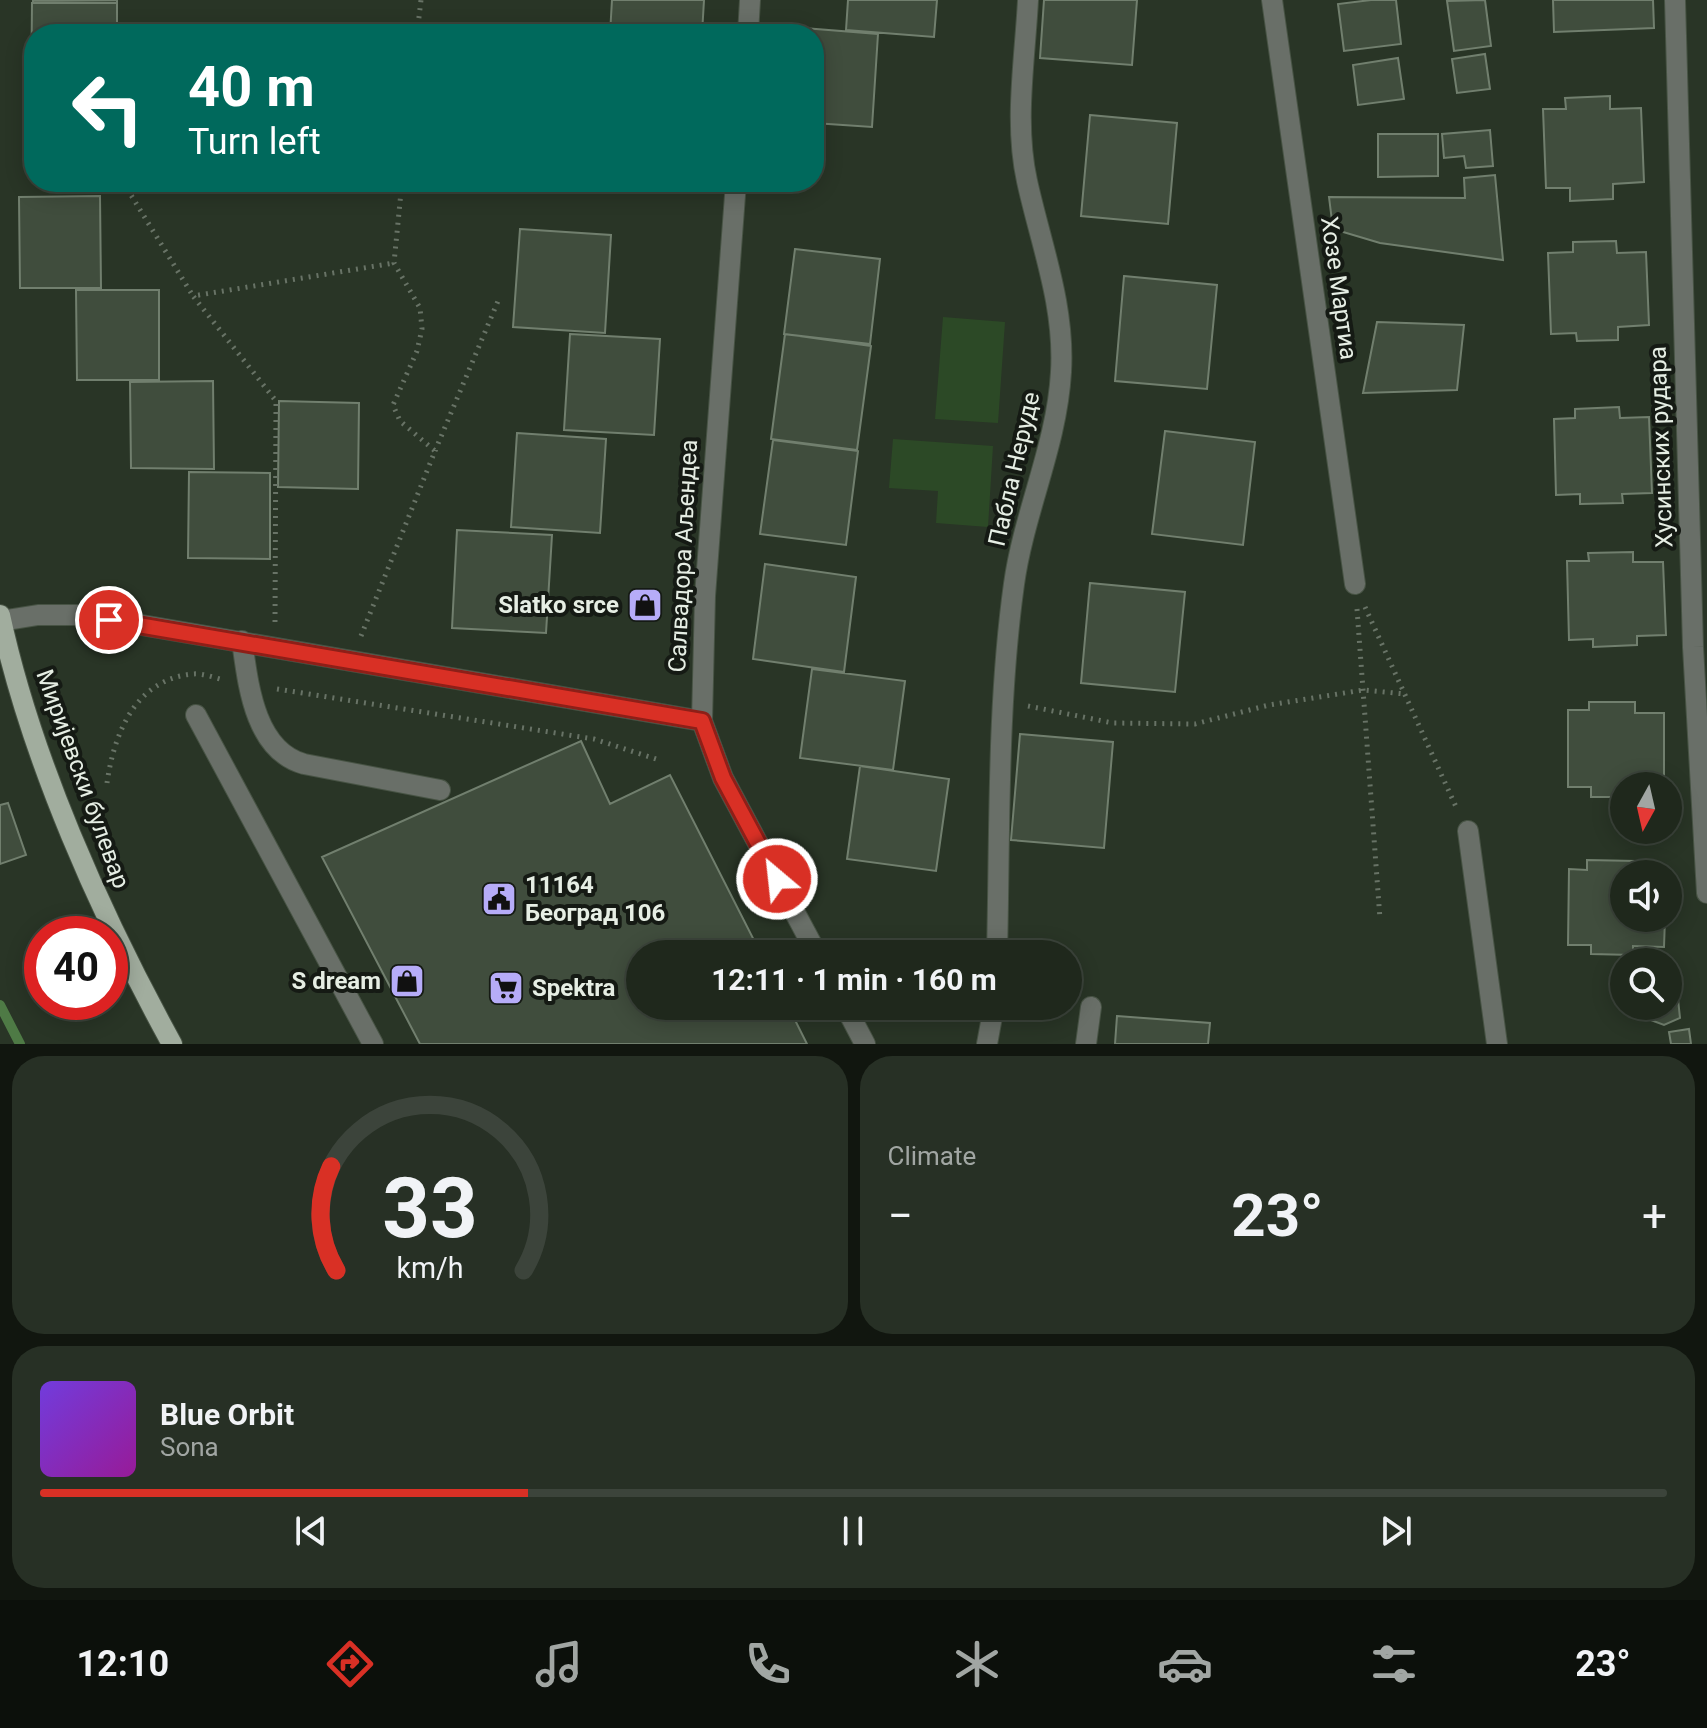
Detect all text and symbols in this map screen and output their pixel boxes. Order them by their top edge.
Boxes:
text: 40 m [188,54,315,120]
icon: left [56,56,160,160]
text: Turn left [188,121,321,163]
street label: Хозе Мартиа [1315,215,1363,361]
street label: Хусинских рудара [1643,346,1679,548]
street label: Пабла Неруде [983,389,1045,549]
street label: Салвадора Аљендеа [663,439,703,673]
pin [75,586,143,654]
shop icon: Slatko srce [626,586,664,624]
place label: Slatko srce [498,591,619,619]
icon: arrive [87,598,131,642]
street label: Миријевски булевар [30,666,136,892]
north arrow [1610,772,1682,844]
map controls [1610,772,1682,1020]
position arrow [735,837,819,921]
button: sound [1610,860,1682,932]
place label: 11164 Београд 106 [525,871,665,927]
public building icon: 11164 Београд 106 [480,880,518,918]
speed limit sign: 40 [24,916,128,1020]
button: search [1610,948,1682,1020]
shop icon: S dream [388,962,426,1000]
text: 12:11 · 1 min · 160 m [711,962,997,997]
place label: S dream [292,967,381,995]
supermarket icon: Spektra [487,969,525,1007]
place label: Spektra [532,974,616,1002]
text: Climate [888,1141,976,1171]
text: 33 [382,1160,477,1257]
text: 23° [1231,1180,1323,1251]
text: − [888,1190,913,1242]
text: + [1642,1190,1667,1242]
text: km/h [396,1251,463,1285]
text: Blue Orbit [160,1397,294,1432]
text: Sona [160,1432,219,1462]
icon: previous [289,1509,333,1553]
icon: pause [831,1509,875,1553]
icon: next [1374,1509,1418,1553]
icon: directions [322,1636,378,1692]
icon: music [531,1636,587,1692]
icon: phone [740,1636,796,1692]
icon: climate [949,1636,1005,1692]
icon: car [1157,1636,1213,1692]
icon: filters [1366,1636,1422,1692]
text: 12:10 [76,1643,169,1685]
text: 23° [1575,1643,1631,1685]

